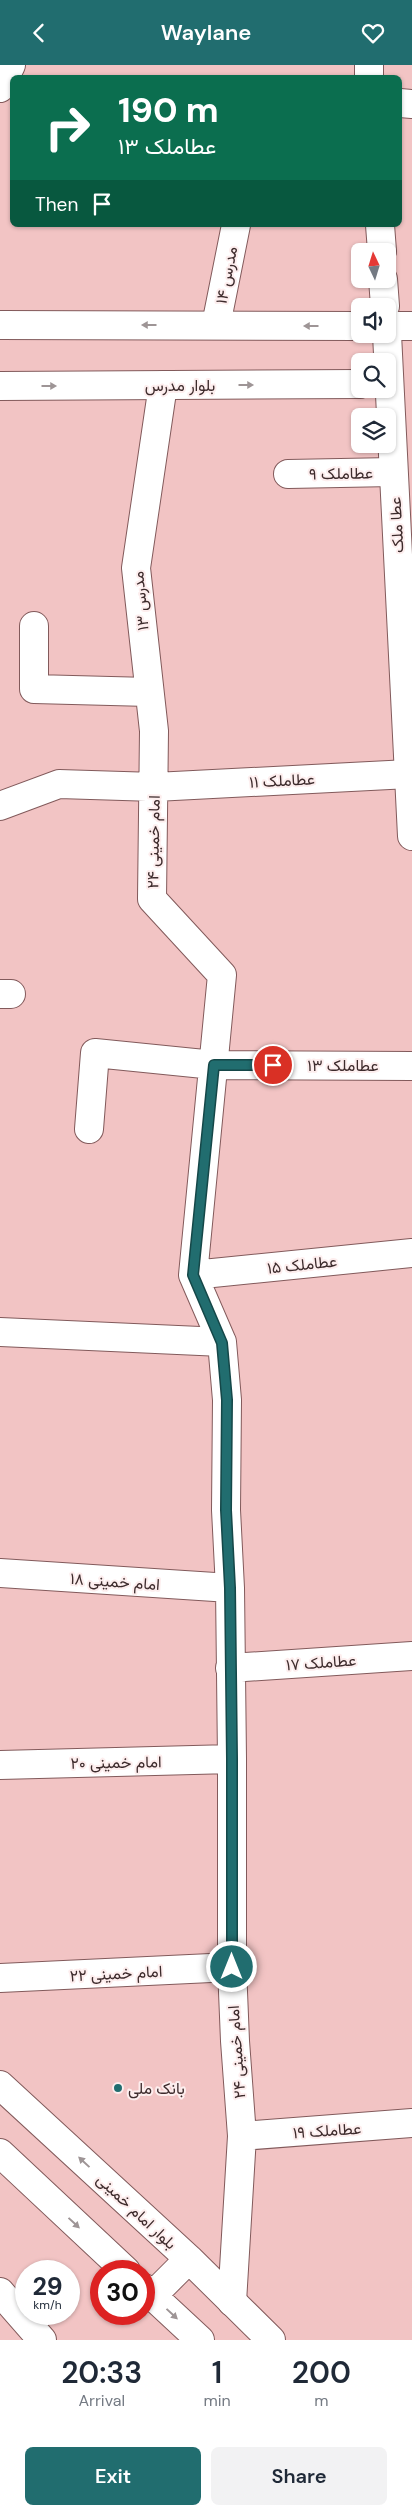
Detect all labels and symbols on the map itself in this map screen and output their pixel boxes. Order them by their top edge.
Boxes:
north arrow [351,243,396,287]
street label: مدرس ۱۴ [211,245,242,306]
one-way arrow [141,321,157,329]
one-way arrow [303,322,319,330]
street label: بلوار مدرس [145,375,215,396]
one-way arrow [238,381,254,389]
one-way arrow [41,382,57,390]
street label: عطاملک ۹ [309,462,373,485]
street label: عطا ملک [385,496,408,554]
street label: مدرس ۱۳ [127,570,154,632]
street label: عطاملک ۱۱ [249,768,315,793]
street label: امام خمینی ۲۴ [142,795,165,889]
pin [252,1044,294,1086]
street label: عطاملک ۱۳ [307,1055,379,1076]
street label: عطاملک ۱۵ [266,1250,338,1279]
street label: امام خمینی ۱۸ [69,1568,161,1595]
street label: عطاملک ۱۷ [285,1650,357,1675]
street label: امام خمینی ۲۰ [70,1751,162,1774]
position arrow [205,1940,257,1992]
street label: امام خمینی ۲۲ [69,1961,163,1986]
street label: امام خمینی ۲۴ [223,2005,250,2099]
place label: بانک ملی [128,2078,185,2099]
marker: بانک ملی [112,2082,124,2094]
street label: عطاملک ۱۹ [292,2118,362,2143]
one-way arrow [78,2156,90,2168]
street label: بلوار امام خمینی [92,2169,181,2254]
one-way arrow [68,2217,80,2229]
speed limit sign: 30 [90,2260,155,2325]
one-way arrow [165,2308,177,2320]

